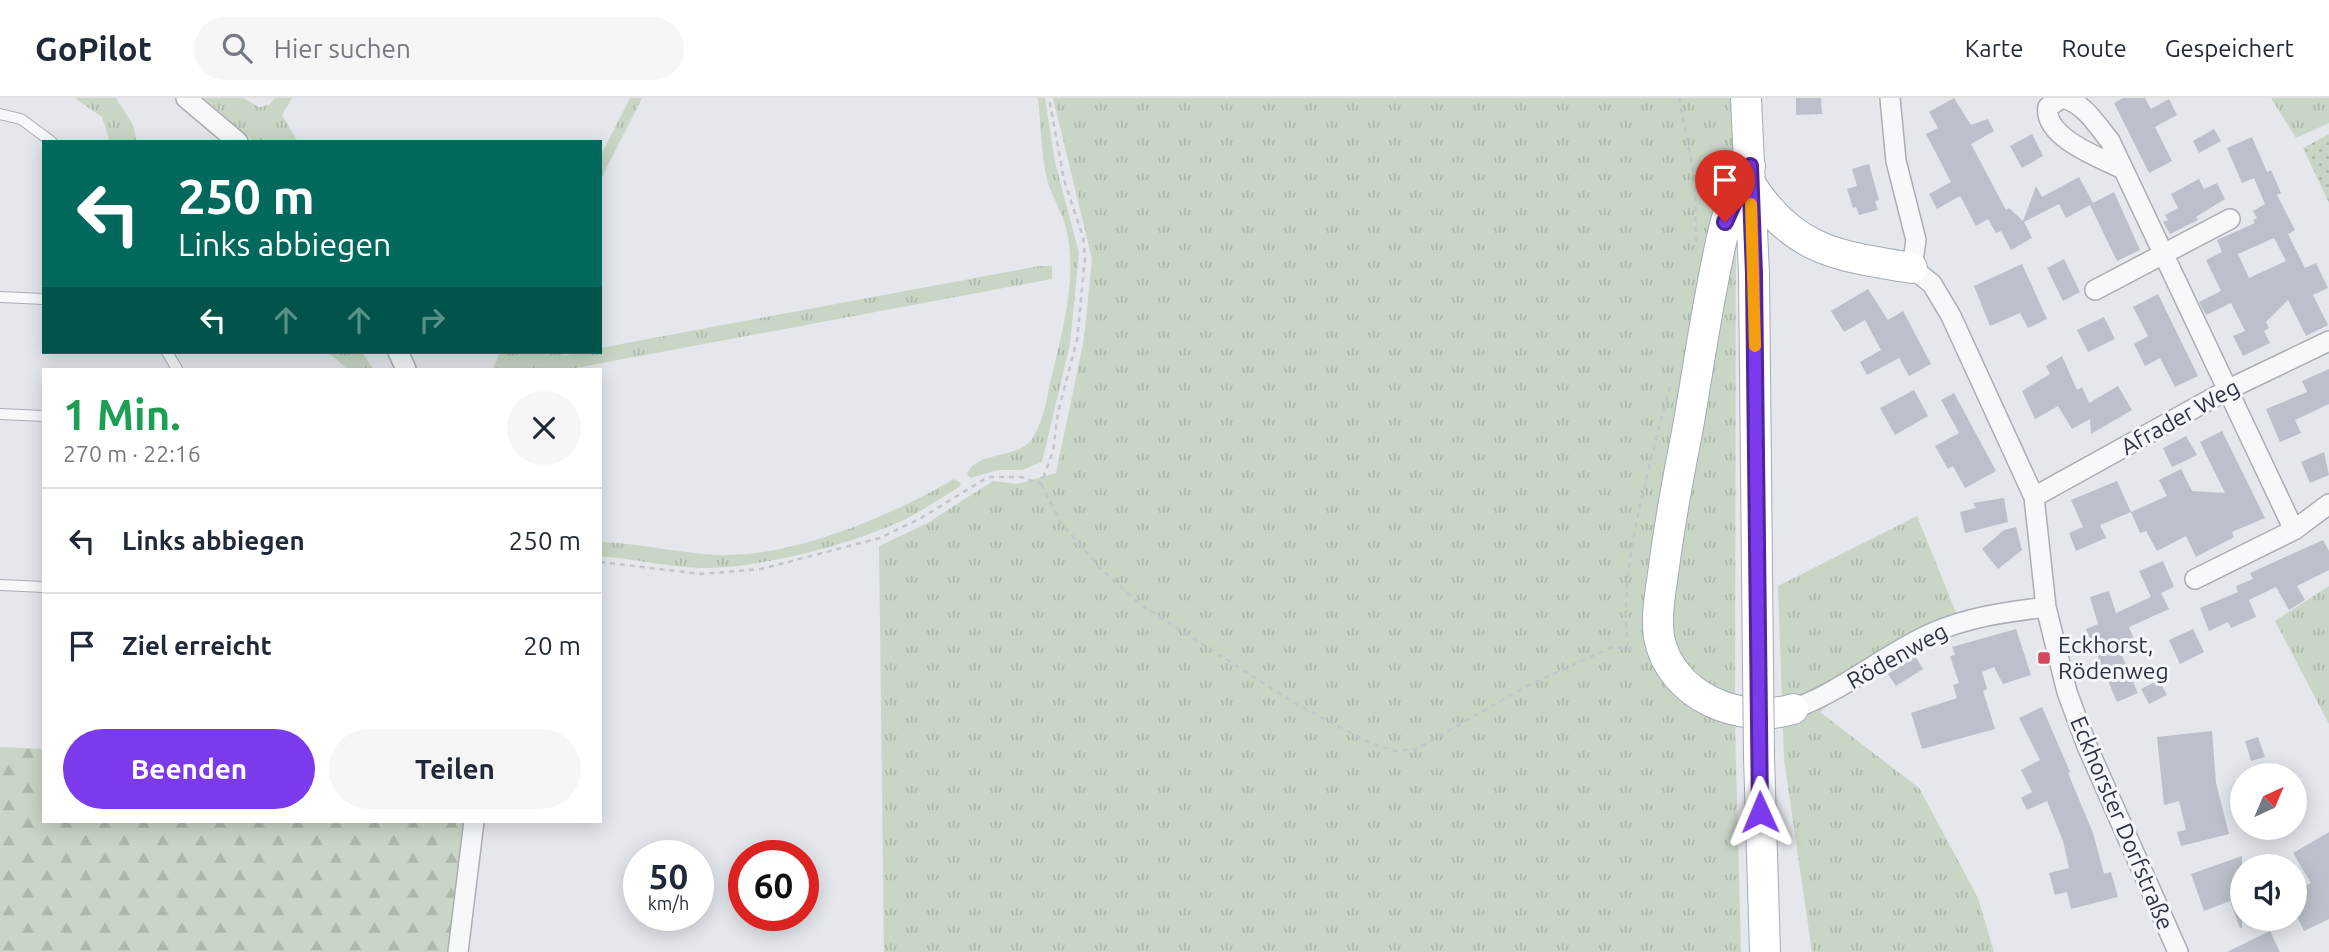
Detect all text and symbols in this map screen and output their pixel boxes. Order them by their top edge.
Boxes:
search box [194,17,684,80]
icon: search [218,29,256,67]
text: GoPilot [35,30,152,67]
text: Hier suchen [274,34,411,63]
text: Karte [1965,35,2023,62]
text: Route [2061,35,2127,62]
text: Gespeichert [2165,35,2294,62]
pin [1695,150,1755,222]
icon: arrive [1706,161,1744,199]
icon: left [63,168,154,259]
text: 250 m [178,168,315,223]
text: Links abbiegen [178,226,391,262]
icon: left [194,301,232,339]
icon: ahead [267,301,305,339]
icon: ahead [340,301,378,339]
icon: right [413,301,451,339]
street label: Afrader Weg [2116,374,2243,459]
text: 1 Min. [63,391,181,438]
button: close [507,391,581,465]
text: 270 m · 22:16 [63,441,201,466]
icon: left [63,522,101,560]
text: Links abbiegen [122,526,305,555]
text: 250 m [509,526,581,555]
street label: Rödenweg [1842,618,1951,693]
icon: arrive [63,627,101,665]
text: Ziel erreicht [122,631,272,660]
text: 20 m [523,631,581,660]
place label: Eckhorst, Rödenweg [2058,632,2169,683]
marker: Eckhorst, Rödenweg [2036,650,2052,666]
street label: Eckhorster Dorfstraße [2066,712,2179,933]
button: Beenden [63,729,315,809]
button: Teilen [329,729,581,809]
north arrow [2230,763,2306,840]
map controls [2230,763,2307,931]
position arrow [1723,775,1797,849]
speed limit sign: 60 [728,840,819,931]
button: sound [2230,854,2307,931]
text: 50 [649,856,688,896]
text: km/h [648,893,689,913]

